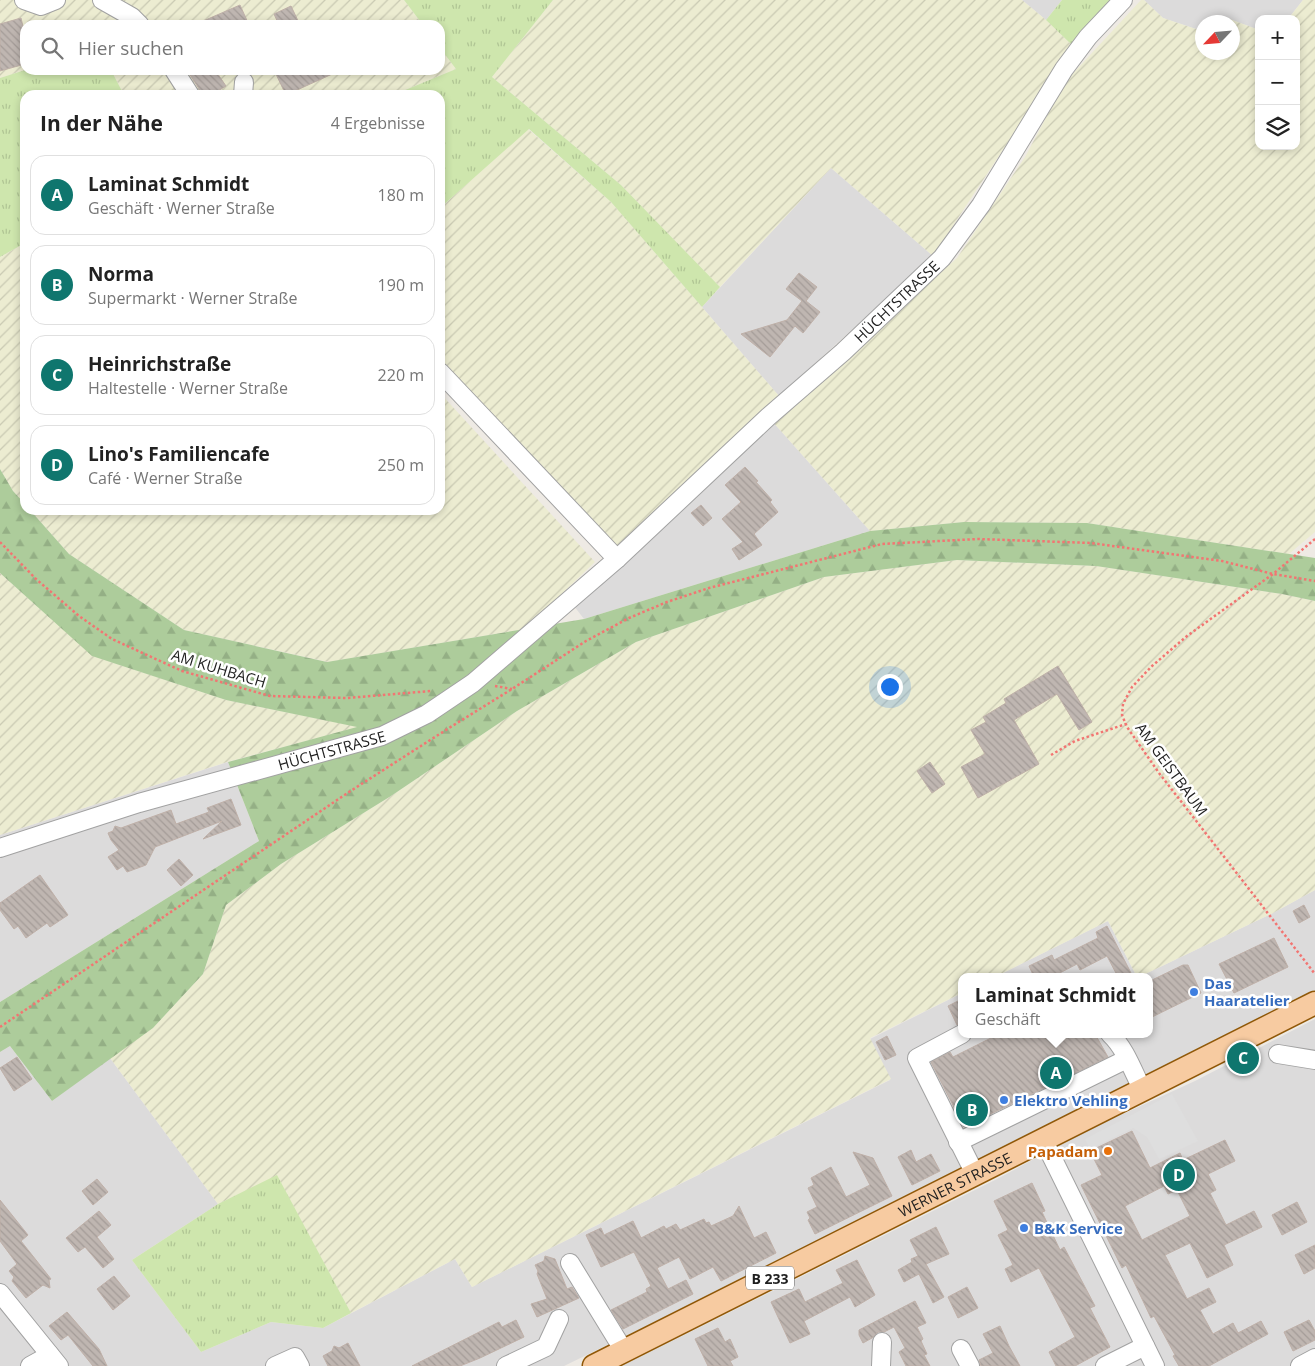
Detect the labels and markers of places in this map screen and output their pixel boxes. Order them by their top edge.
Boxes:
place label: Das Haaratelier [1204,973,1290,1010]
marker: Das Haaratelier [1188,986,1200,998]
pin: C [1227,1039,1259,1077]
pin: A [1040,1054,1072,1092]
place label: Elektro Vehling [1014,1090,1128,1110]
pin: B [956,1091,988,1129]
marker: Elektro Vehling [998,1094,1010,1106]
place label: Papadam [1028,1141,1098,1161]
marker: Papadam [1102,1145,1114,1157]
pin: D [1163,1156,1195,1194]
place label: B&K Service [1034,1218,1123,1238]
marker: B&K Service [1018,1222,1030,1234]

